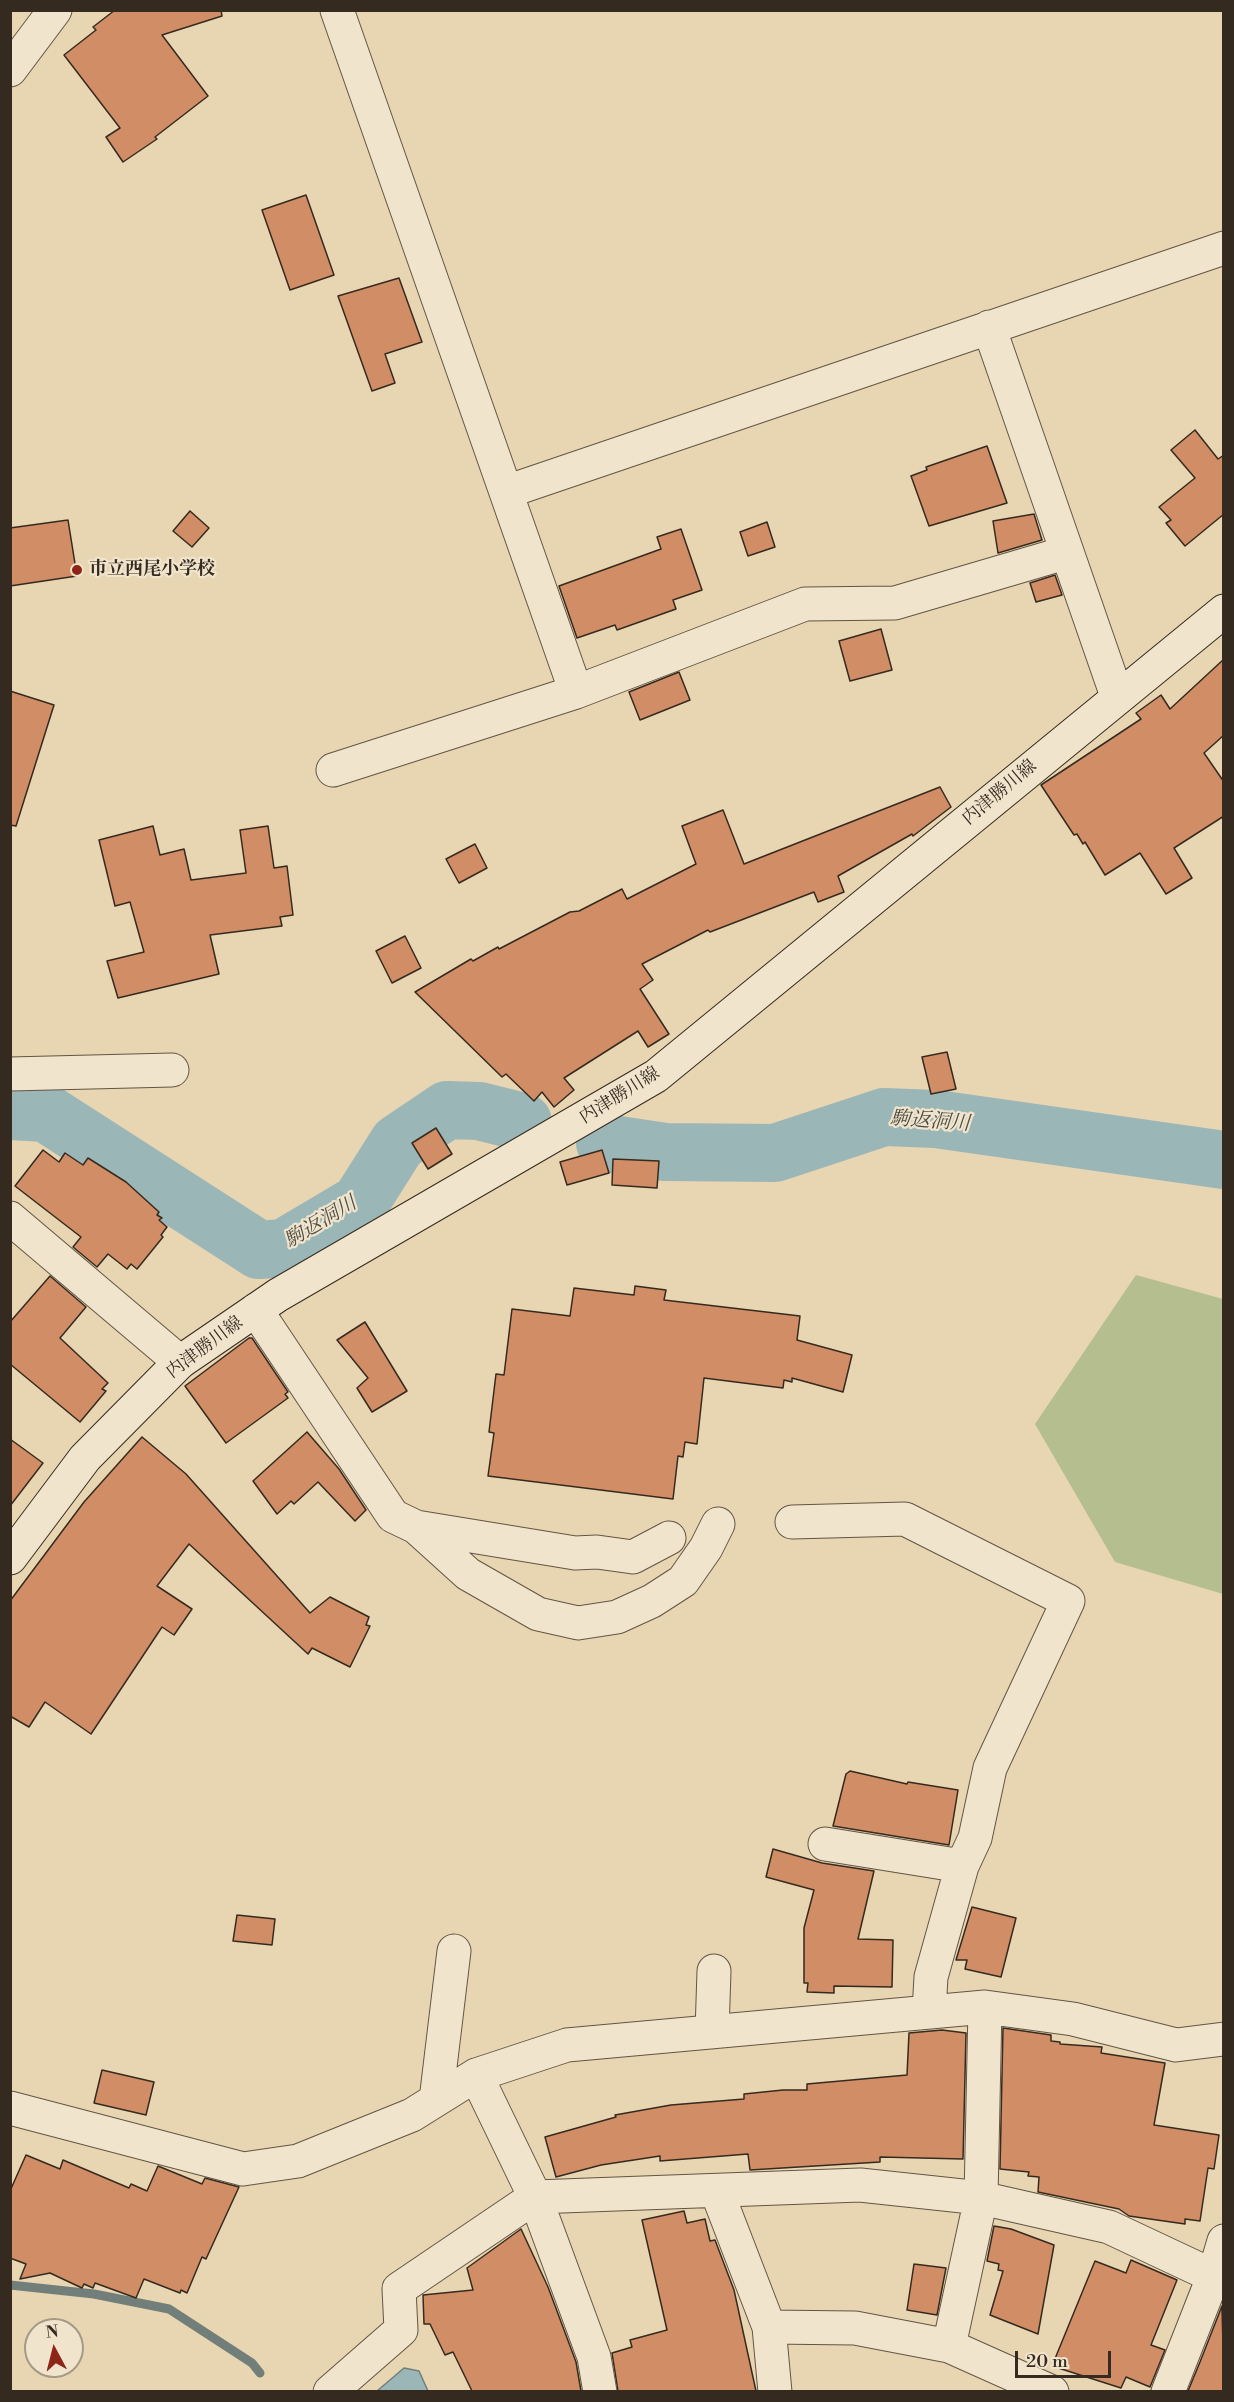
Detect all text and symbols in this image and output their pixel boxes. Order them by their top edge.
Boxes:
place label: 市立西尾小学校 [89,559,215,581]
marker: 市立西尾小学校 [70,563,84,577]
street label: 内津勝川線 [959,756,1041,830]
street label: 内津勝川線 [576,1063,664,1129]
water label: 駒返洞川 [889,1107,971,1137]
water label: 駒返洞川 [281,1192,361,1254]
street label: 内津勝川線 [163,1312,247,1384]
north arrow [24,2318,84,2378]
text: N [45,2321,60,2343]
scale bar [1018,2339,1114,2377]
text: 20 m [1026,2350,1068,2373]

